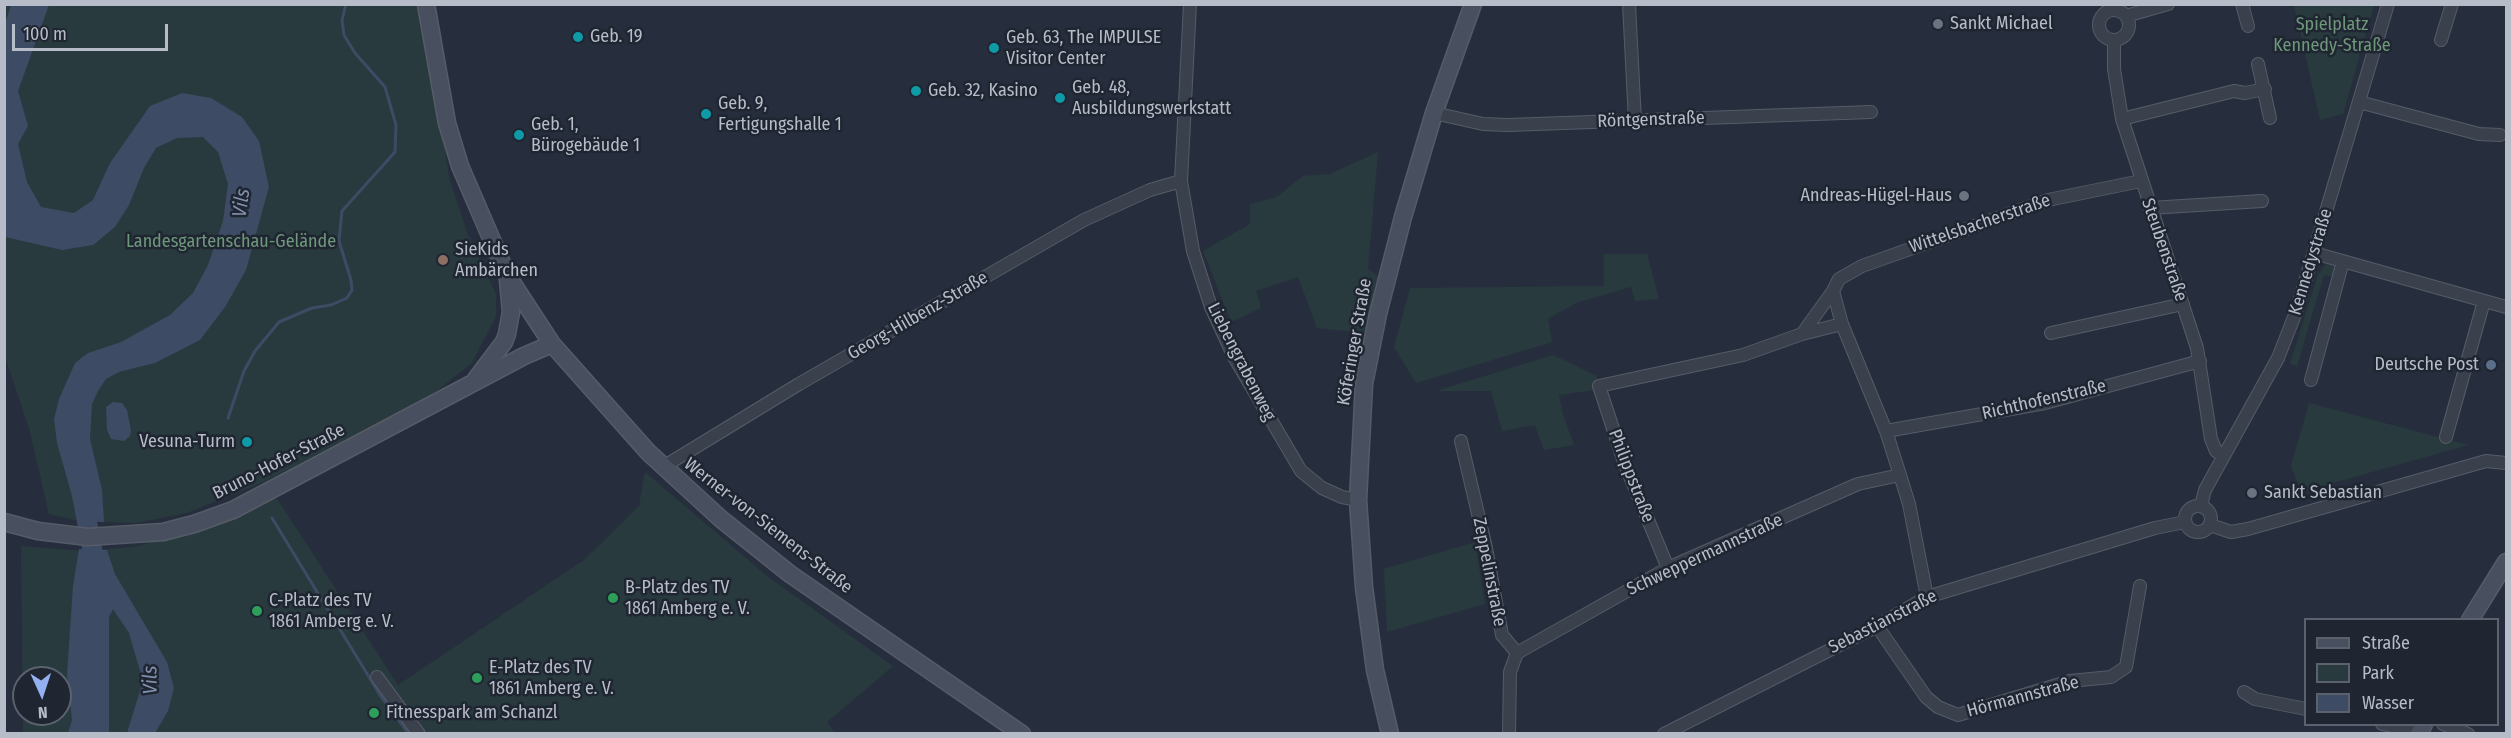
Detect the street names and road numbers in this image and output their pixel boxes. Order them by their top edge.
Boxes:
street label: Röntgenstraße [1597,107,1705,133]
street label: Wittelsbacherstraße [1907,190,2053,258]
street label: Steubenstraße [2136,196,2192,304]
street label: Kennedystraße [2285,206,2337,318]
street label: Georg-Hilbenz-Straße [844,267,992,365]
street label: Köferinger Straße [1333,277,1377,407]
street label: Liebengrabenweg [1202,299,1280,425]
street label: Richthofenstraße [1980,375,2108,425]
street label: Bruno-Hofer-Straße [209,419,349,505]
street label: Philippstraße [1603,426,1659,526]
street label: Werner-von-Siemens-Straße [680,454,856,598]
street label: Schweppermannstraße [1624,509,1786,601]
street label: Zeppelinstraße [1468,516,1510,628]
street label: Sebastianstraße [1825,585,1941,659]
street label: Hörmannstraße [1965,672,2081,722]

